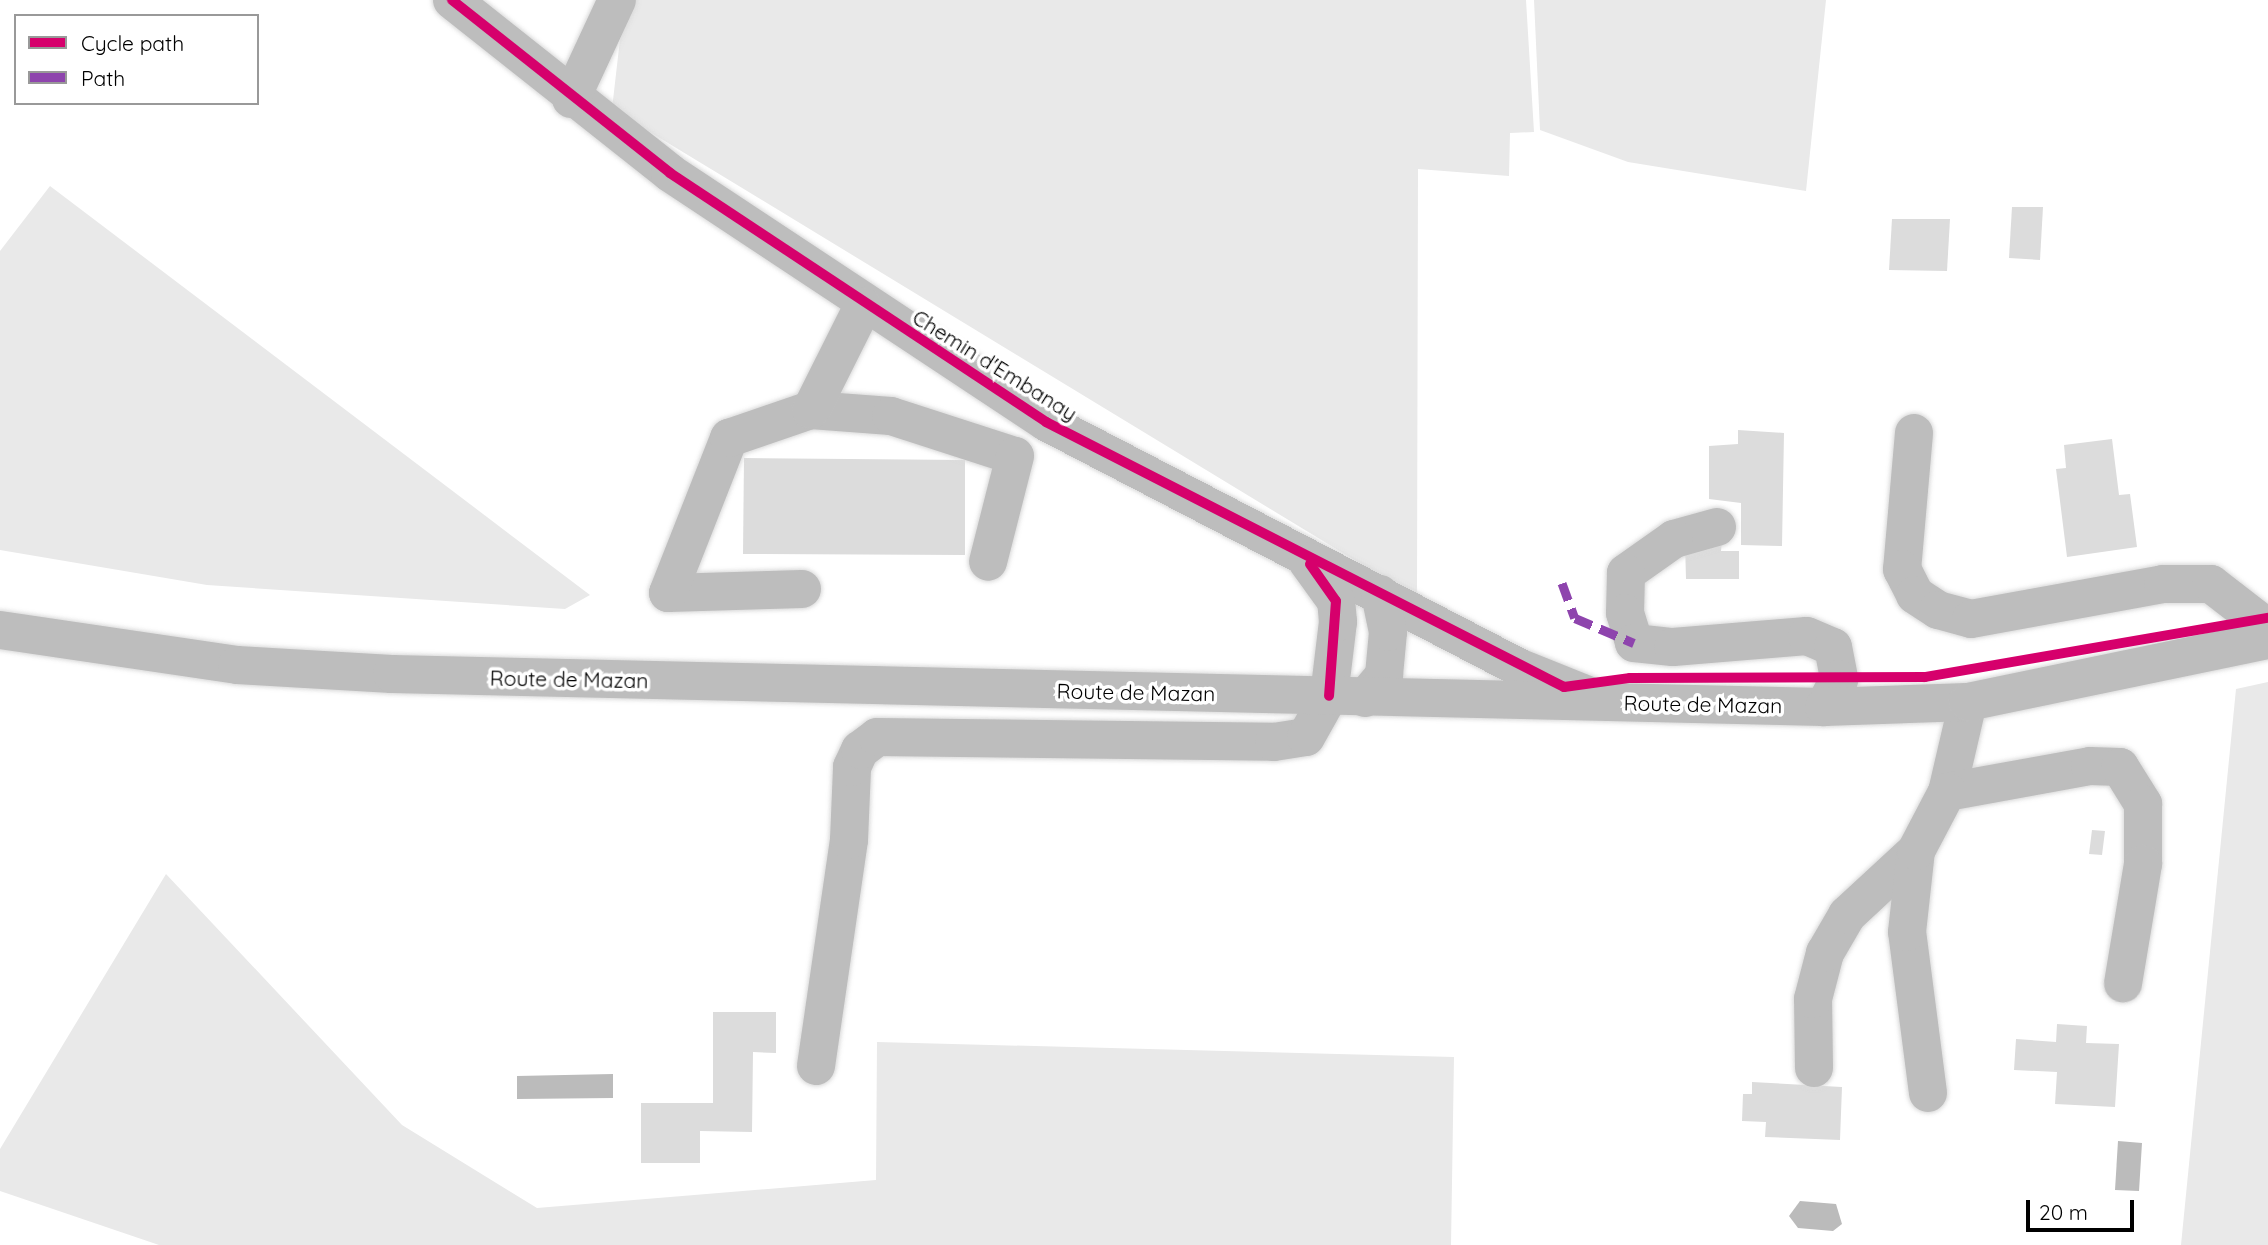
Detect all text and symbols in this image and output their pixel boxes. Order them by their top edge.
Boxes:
legend [14,14,259,105]
text: Cycle path [81,30,184,56]
text: Path [81,65,125,91]
street label: Chemin d'Embanay [908,304,1082,426]
street label: Route de Mazan [490,665,648,693]
street label: Route de Mazan [1057,678,1215,706]
street label: Route de Mazan [1624,690,1782,718]
scale bar [2030,1186,2138,1230]
text: 20 m [2039,1199,2088,1225]

